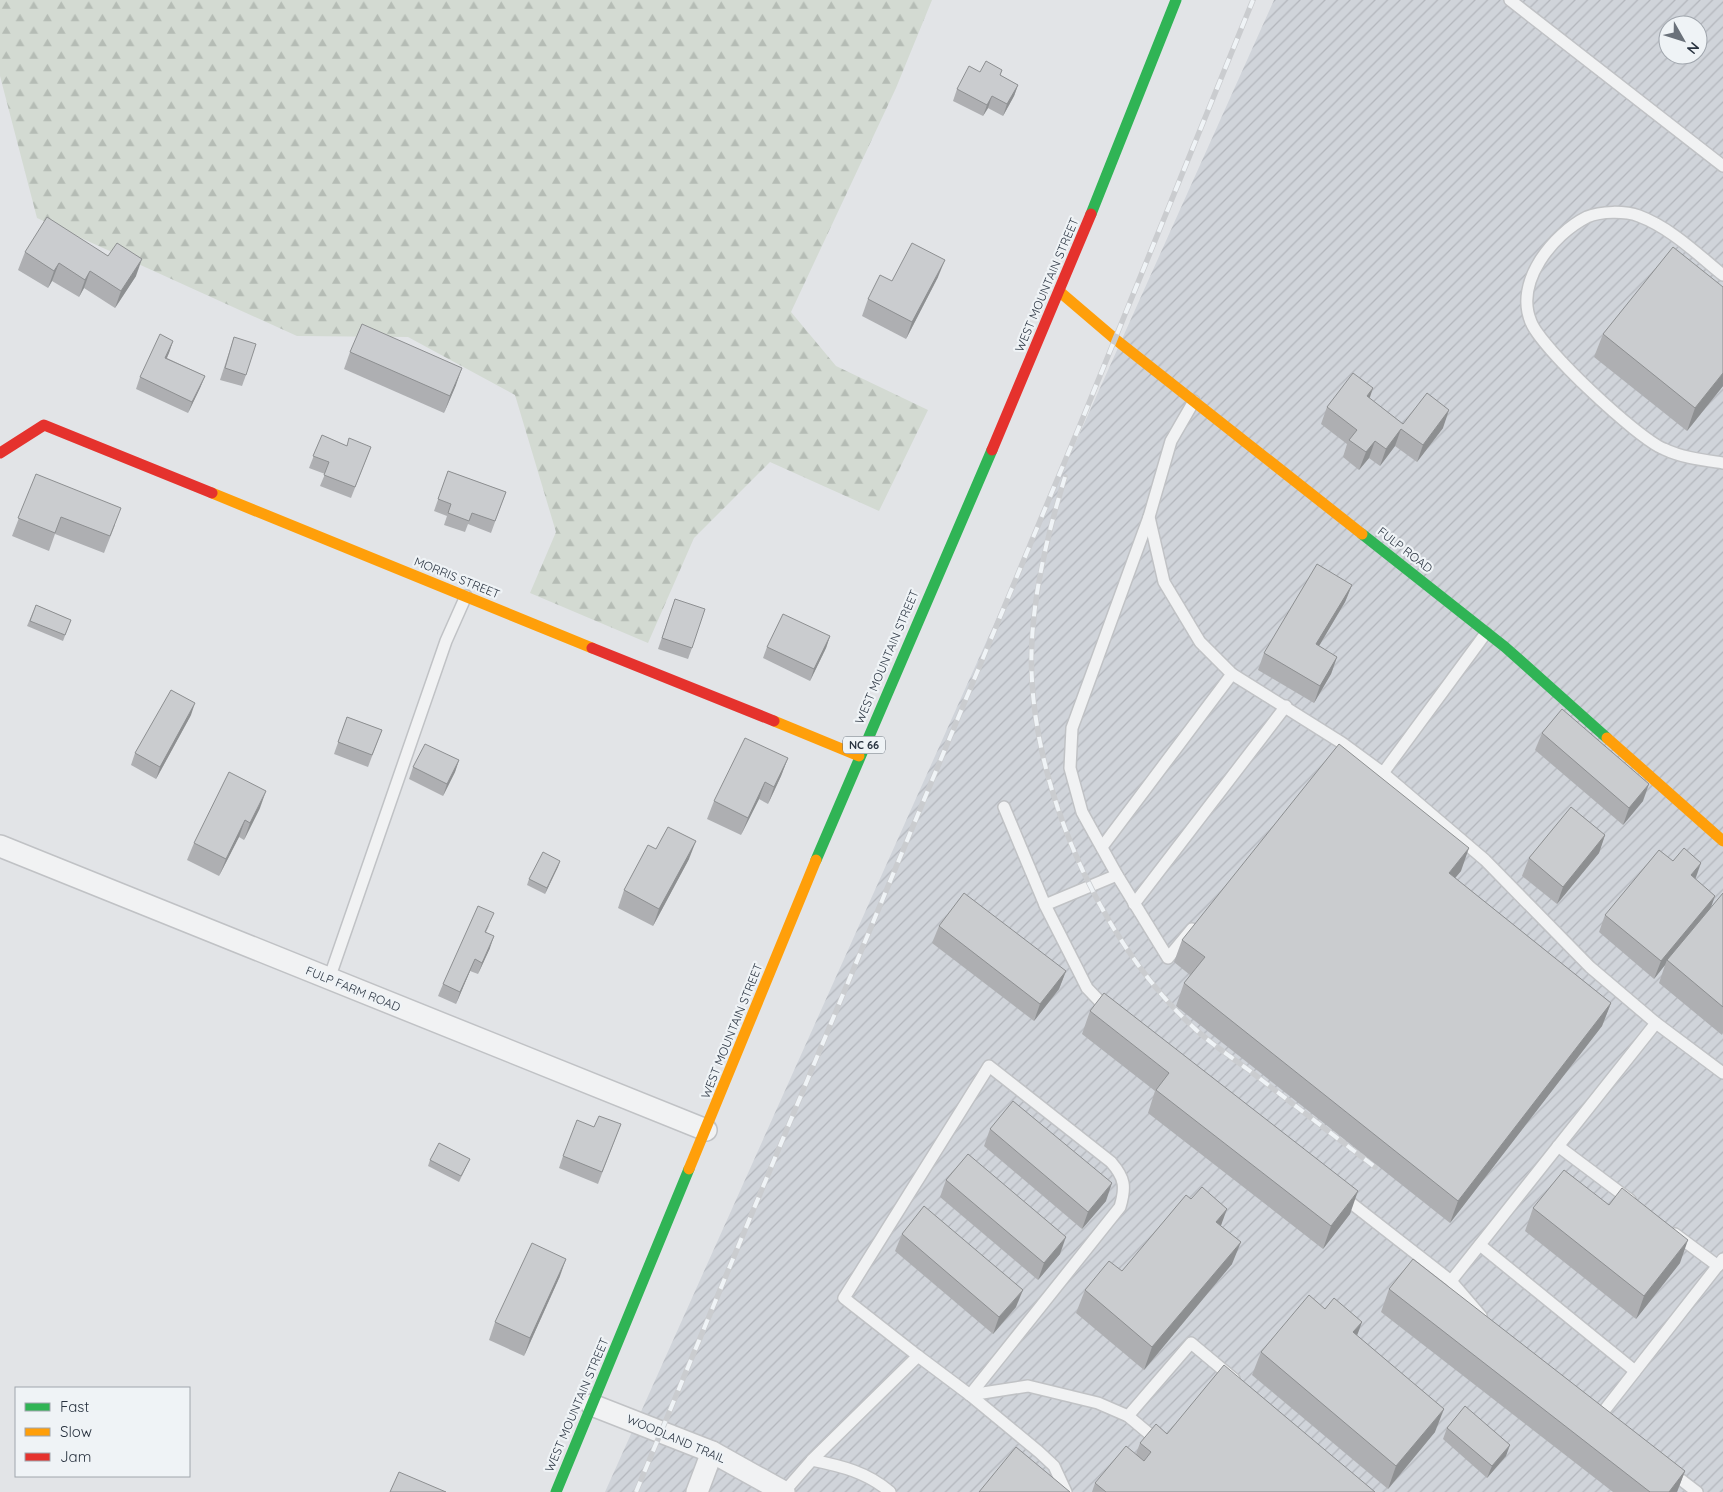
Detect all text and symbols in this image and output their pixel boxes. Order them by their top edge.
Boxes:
north arrow [1658,15,1708,65]
text: N [1683,39,1703,58]
street label: WEST MOUNTAIN STREET [1011,215,1082,354]
street label: FULP ROAD [1375,523,1436,576]
street label: MORRIS STREET [412,554,502,602]
street label: WEST MOUNTAIN STREET [851,587,922,726]
road number: NC 66 [843,736,885,754]
street label: WEST MOUNTAIN STREET [698,961,766,1101]
street label: FULP FARM ROAD [304,963,403,1015]
street label: WEST MOUNTAIN STREET [541,1335,612,1474]
legend [15,1387,190,1477]
text: Fast [60,1397,89,1416]
street label: WOODLAND TRAIL [625,1411,728,1466]
text: Slow [60,1422,92,1441]
text: Jam [60,1447,91,1466]

